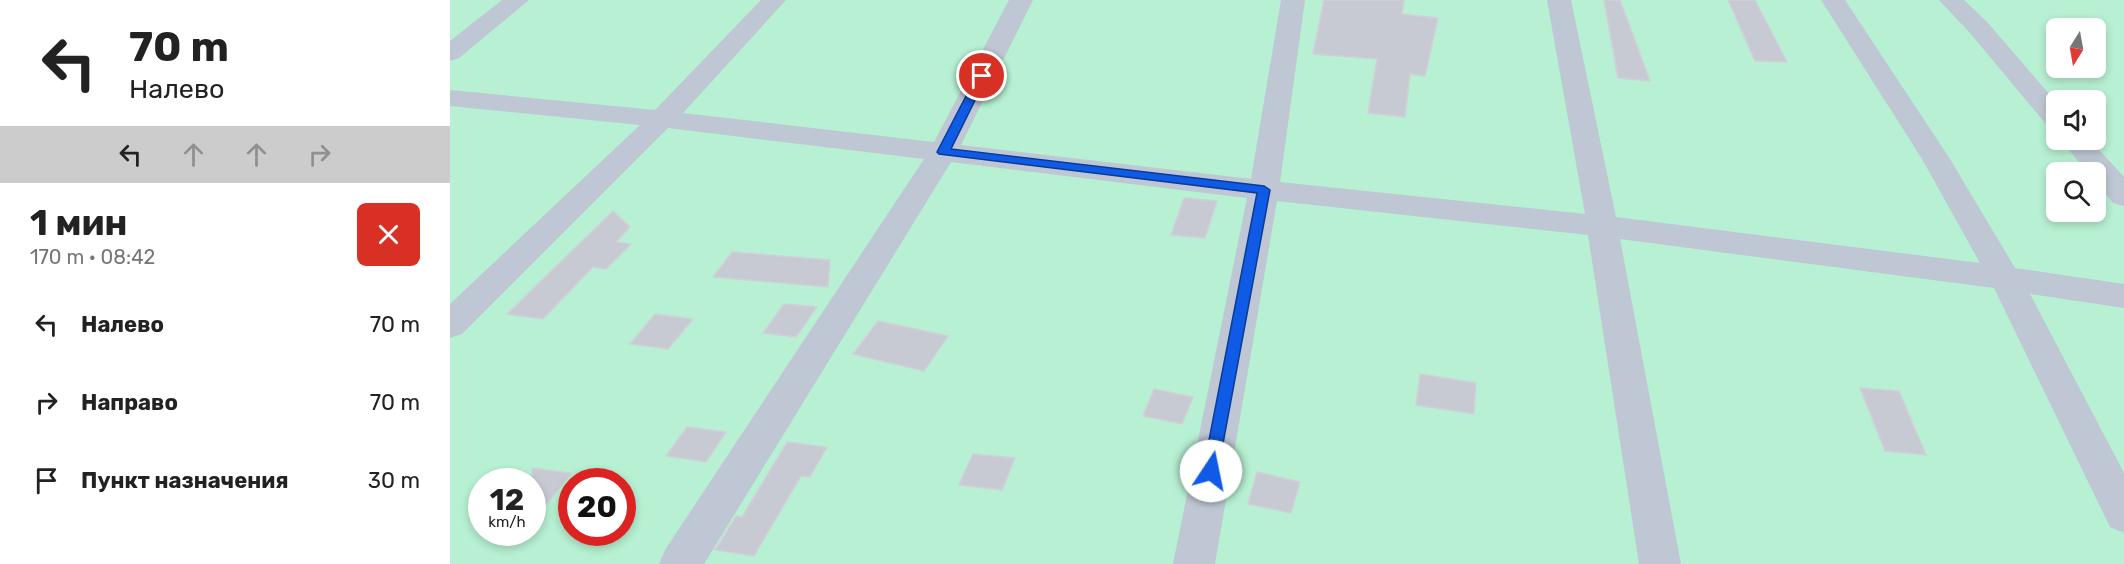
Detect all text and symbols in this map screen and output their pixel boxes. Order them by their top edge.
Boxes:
north arrow [2046,18,2106,78]
map controls [2046,18,2106,222]
text: 70 m [129,22,229,72]
icon: left [30,24,108,102]
pin [956,50,1007,101]
icon: arrive [965,59,998,92]
text: Налево [129,73,225,105]
button: sound [2046,90,2106,150]
icon: left [114,138,147,171]
icon: ahead [177,138,210,171]
icon: ahead [240,138,273,171]
icon: right [303,138,336,171]
button: search [2046,162,2106,222]
text: 1 мин [30,201,128,244]
button: close [357,203,420,266]
text: 170 m · 08:42 [30,245,155,269]
icon: left [30,308,63,341]
text: Налево [81,311,164,338]
text: 70 m [370,311,420,338]
icon: right [30,386,63,419]
text: Направо [81,389,178,416]
text: 70 m [370,389,420,416]
position arrow [1179,439,1243,503]
icon: arrive [30,464,63,497]
text: Пункт назначения [81,467,289,494]
text: 30 m [368,467,420,494]
speed limit sign: 20 [558,468,636,546]
text: 12 [490,482,524,518]
text: km/h [488,513,526,531]

